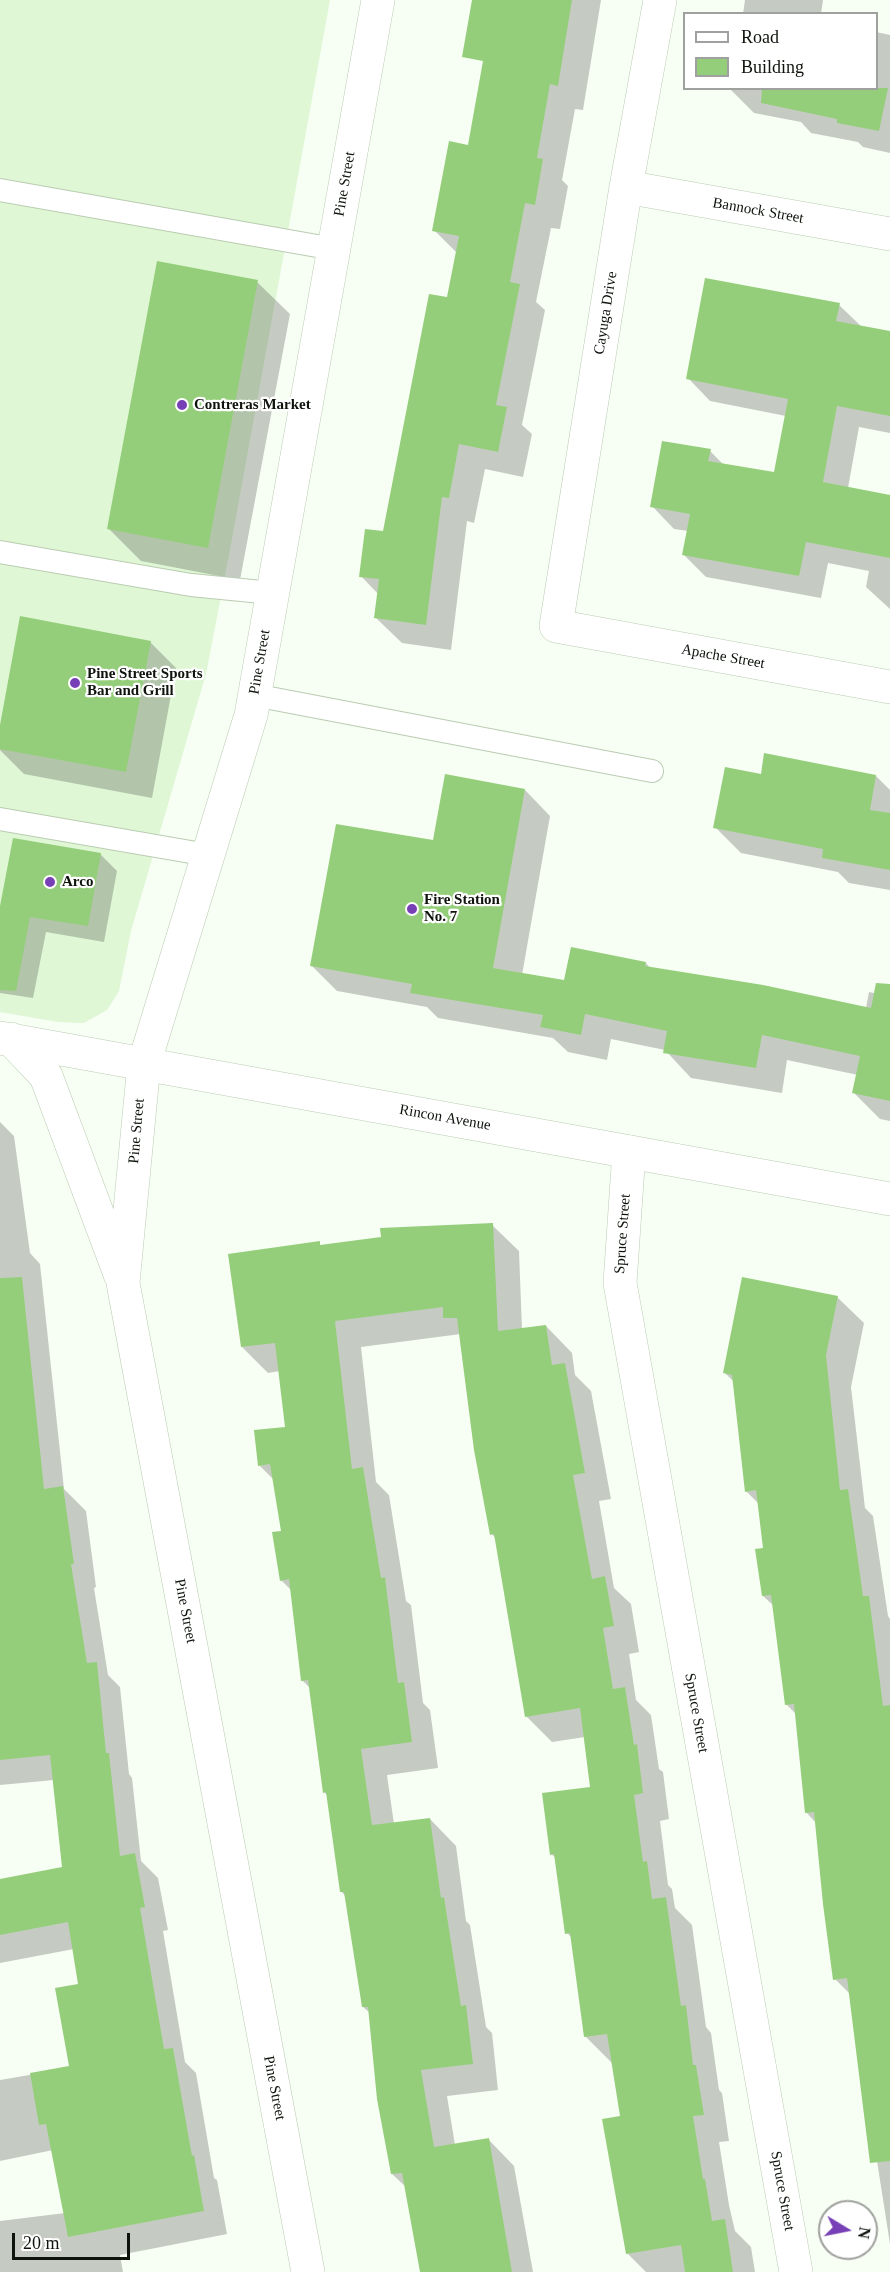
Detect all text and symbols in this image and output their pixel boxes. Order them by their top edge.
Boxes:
legend [683,12,878,90]
text: Road [741,27,779,47]
text: Building [741,57,804,77]
street label: Pine Street [330,150,360,218]
street label: Bannock Street [711,194,805,228]
street label: Cayuga Drive [591,270,621,356]
place label: Contreras Market [194,396,311,414]
marker: Contreras Market [175,398,189,412]
street label: Pine Street [245,628,275,696]
street label: Apache Street [680,641,766,673]
place label: Pine Street Sports Bar and Grill [87,665,203,700]
marker: Pine Street Sports Bar and Grill [68,676,82,690]
place label: Arco [62,873,93,891]
marker: Arco [43,875,57,889]
place label: Fire Station No. 7 [424,891,500,926]
marker: Fire Station No. 7 [405,902,419,916]
street label: Pine Street [125,1098,149,1164]
street label: Rincon Avenue [398,1101,492,1135]
street label: Spruce Street [611,1193,635,1275]
street label: Pine Street [170,1577,200,1645]
street label: Spruce Street [680,1672,712,1754]
street label: Pine Street [259,2054,289,2122]
street label: Spruce Street [766,2150,798,2232]
north arrow [818,2200,878,2260]
scale bar [15,2221,134,2259]
text: N [855,2226,874,2240]
text: 20 m [23,2233,60,2253]

